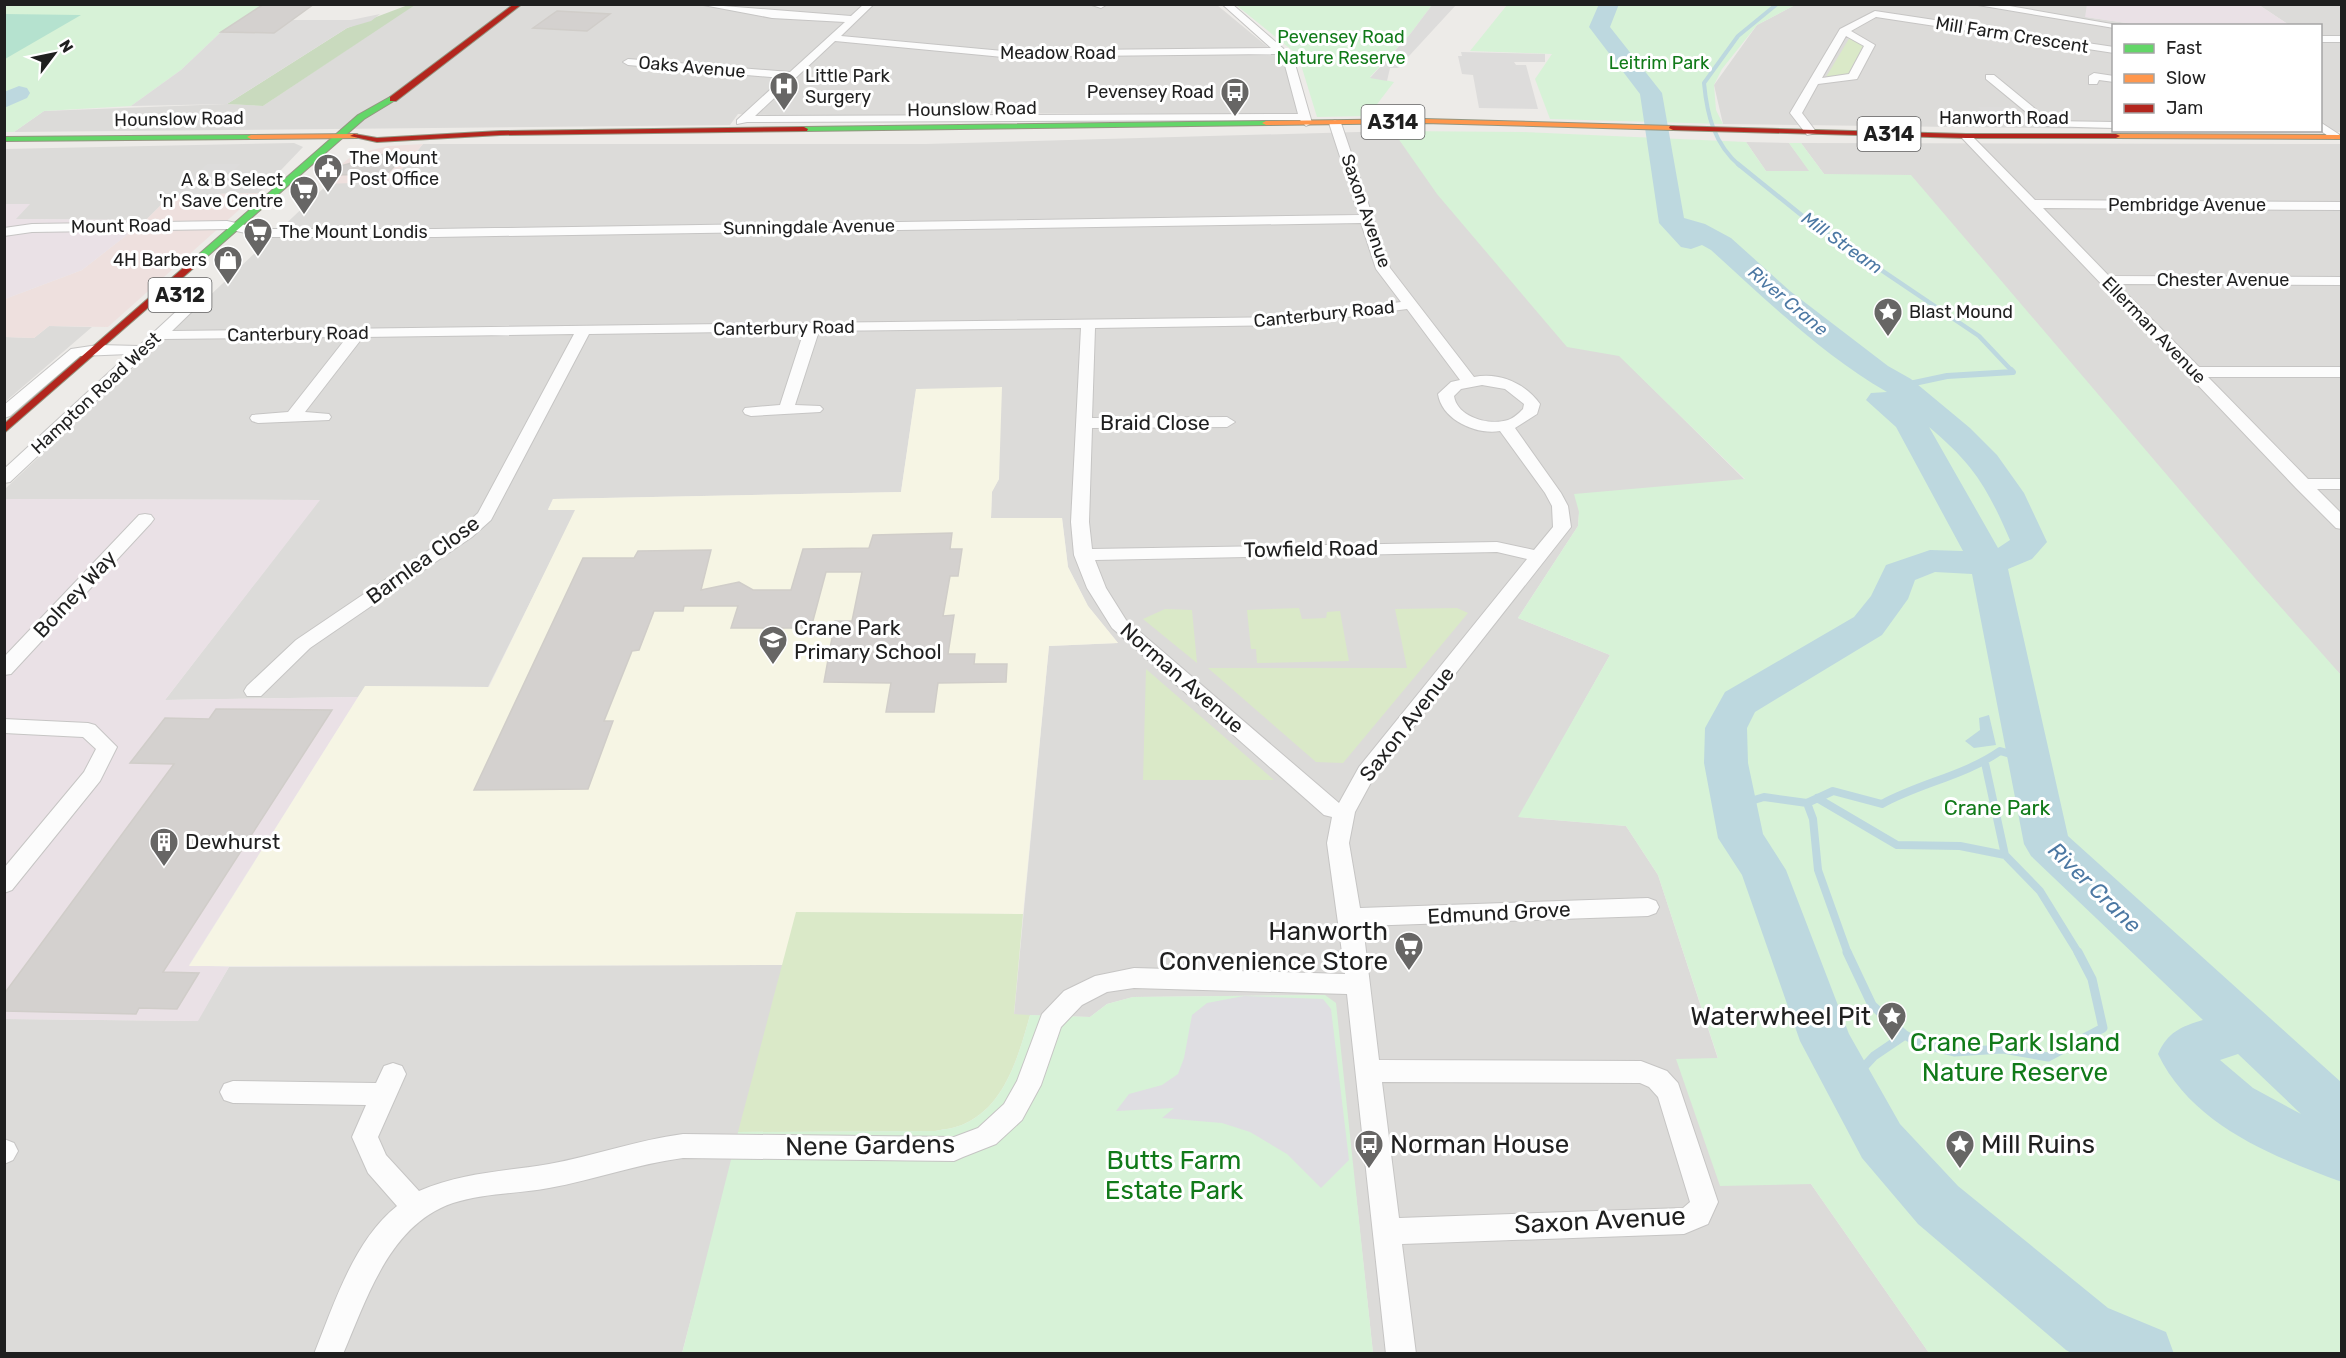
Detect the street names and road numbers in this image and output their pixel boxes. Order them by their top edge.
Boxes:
street label: Mill Farm Crescent [1934,12,2090,58]
street label: Meadow Road [1000,42,1116,64]
street label: Oaks Avenue [638,51,746,83]
street label: Hounslow Road [907,97,1037,121]
road number: A314 [1362,105,1424,139]
street label: Hounslow Road [114,107,244,131]
street label: Hanworth Road [1939,107,2069,129]
road number: A314 [1858,117,1920,151]
street label: Saxon Avenue [1336,151,1396,271]
street label: Pembridge Avenue [2108,194,2266,216]
street label: Mount Road [71,214,171,238]
street label: Sunningdale Avenue [723,215,895,239]
street label: Chester Avenue [2157,269,2289,291]
street label: Ellerman Avenue [2097,272,2211,388]
road number: A312 [148,278,212,312]
street label: Canterbury Road [1252,296,1396,332]
street label: Canterbury Road [713,316,855,340]
street label: Canterbury Road [227,322,369,346]
street label: Hampton Road West [27,327,165,459]
street label: Braid Close [1100,410,1210,435]
street label: Barnlea Close [361,510,484,609]
street label: Towfield Road [1244,535,1378,562]
street label: Bolney Way [28,544,122,643]
street label: Norman Avenue [1115,617,1249,738]
street label: Saxon Avenue [1354,661,1459,786]
street label: Edmund Grove [1427,896,1571,929]
street label: Nene Gardens [785,1129,955,1162]
street label: Saxon Avenue [1514,1201,1687,1240]

